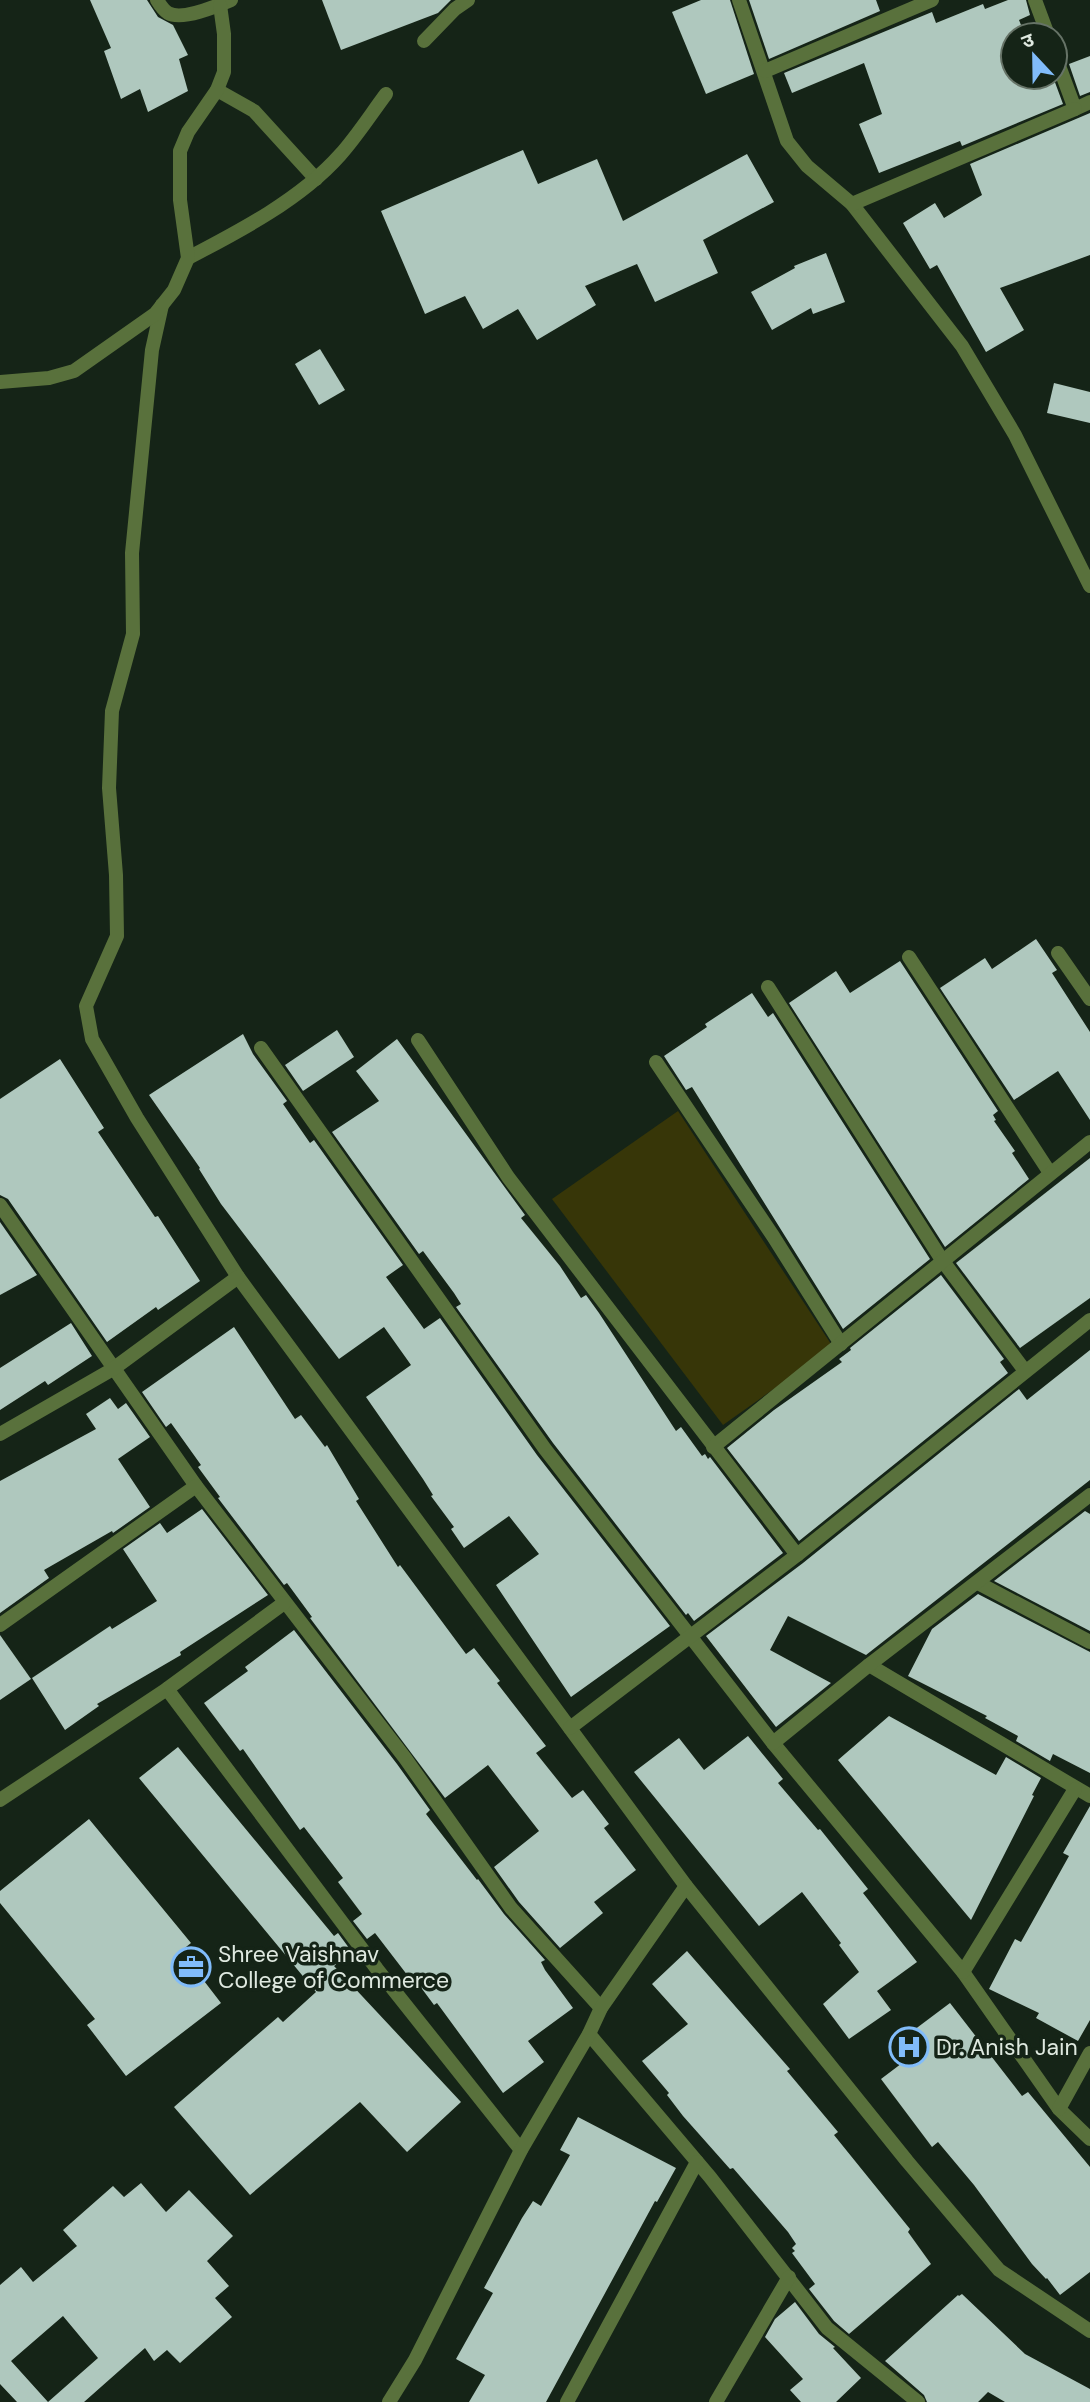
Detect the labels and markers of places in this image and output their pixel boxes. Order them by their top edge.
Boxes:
place label: Shree Vaishnav College of Commerce [218,1939,449,1995]
office icon: Shree Vaishnav College of Commerce [170,1946,212,1988]
hospital icon: Dr. Anish Jain [888,2026,930,2068]
place label: Dr. Anish Jain [936,2032,1078,2062]

